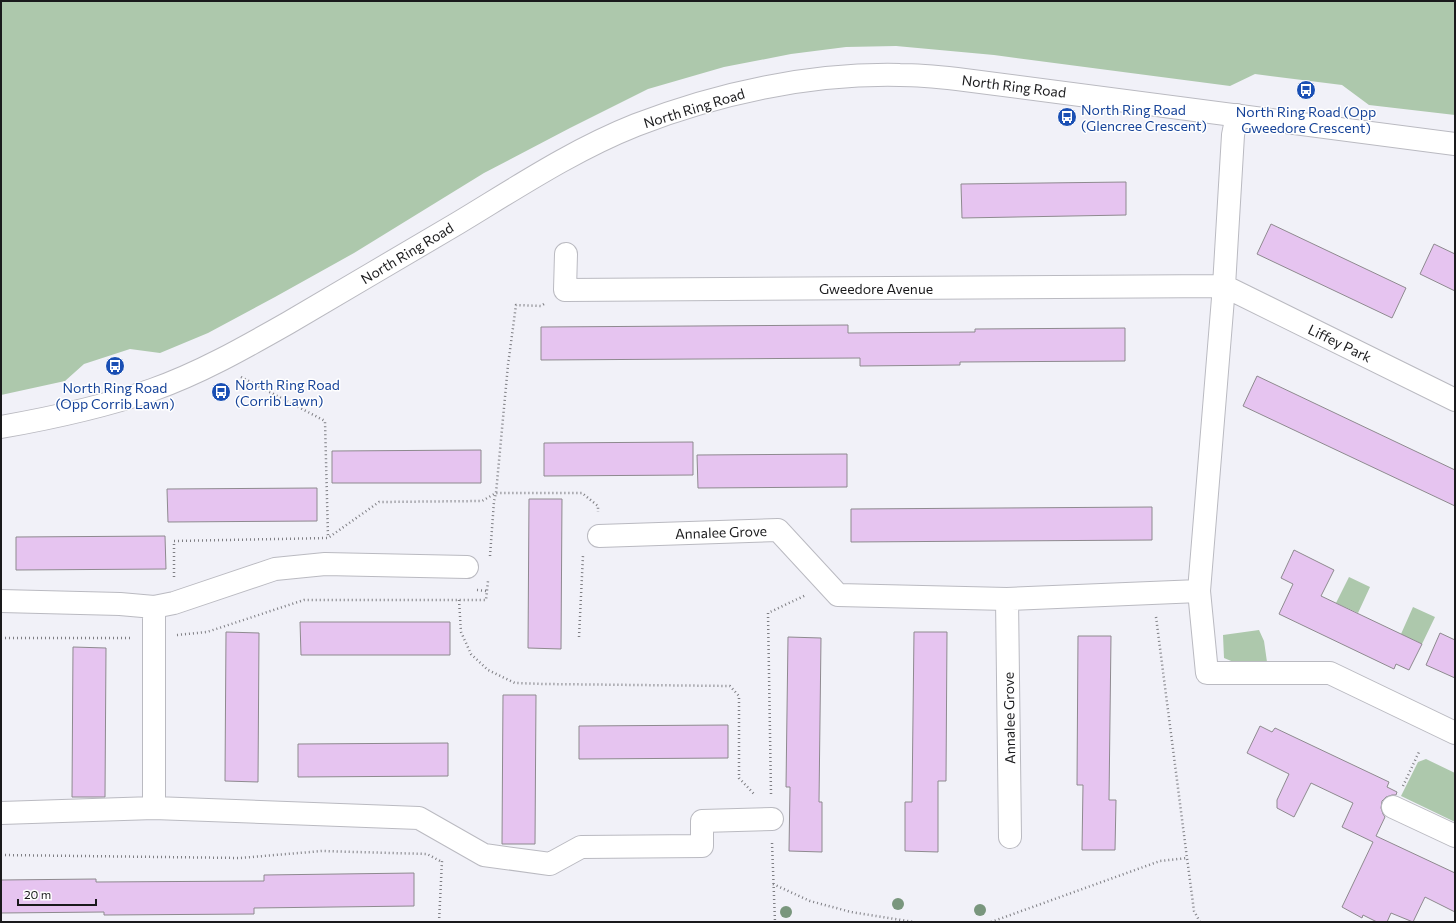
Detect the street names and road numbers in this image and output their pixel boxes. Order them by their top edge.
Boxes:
street label: North Ring Road [961,71,1067,101]
street label: North Ring Road [641,85,747,131]
street label: North Ring Road [358,219,456,287]
street label: Gweedore Avenue [819,280,933,297]
street label: Liffey Park [1306,320,1375,366]
street label: Annalee Grove [675,522,767,542]
street label: Annalee Grove [1000,672,1018,764]

